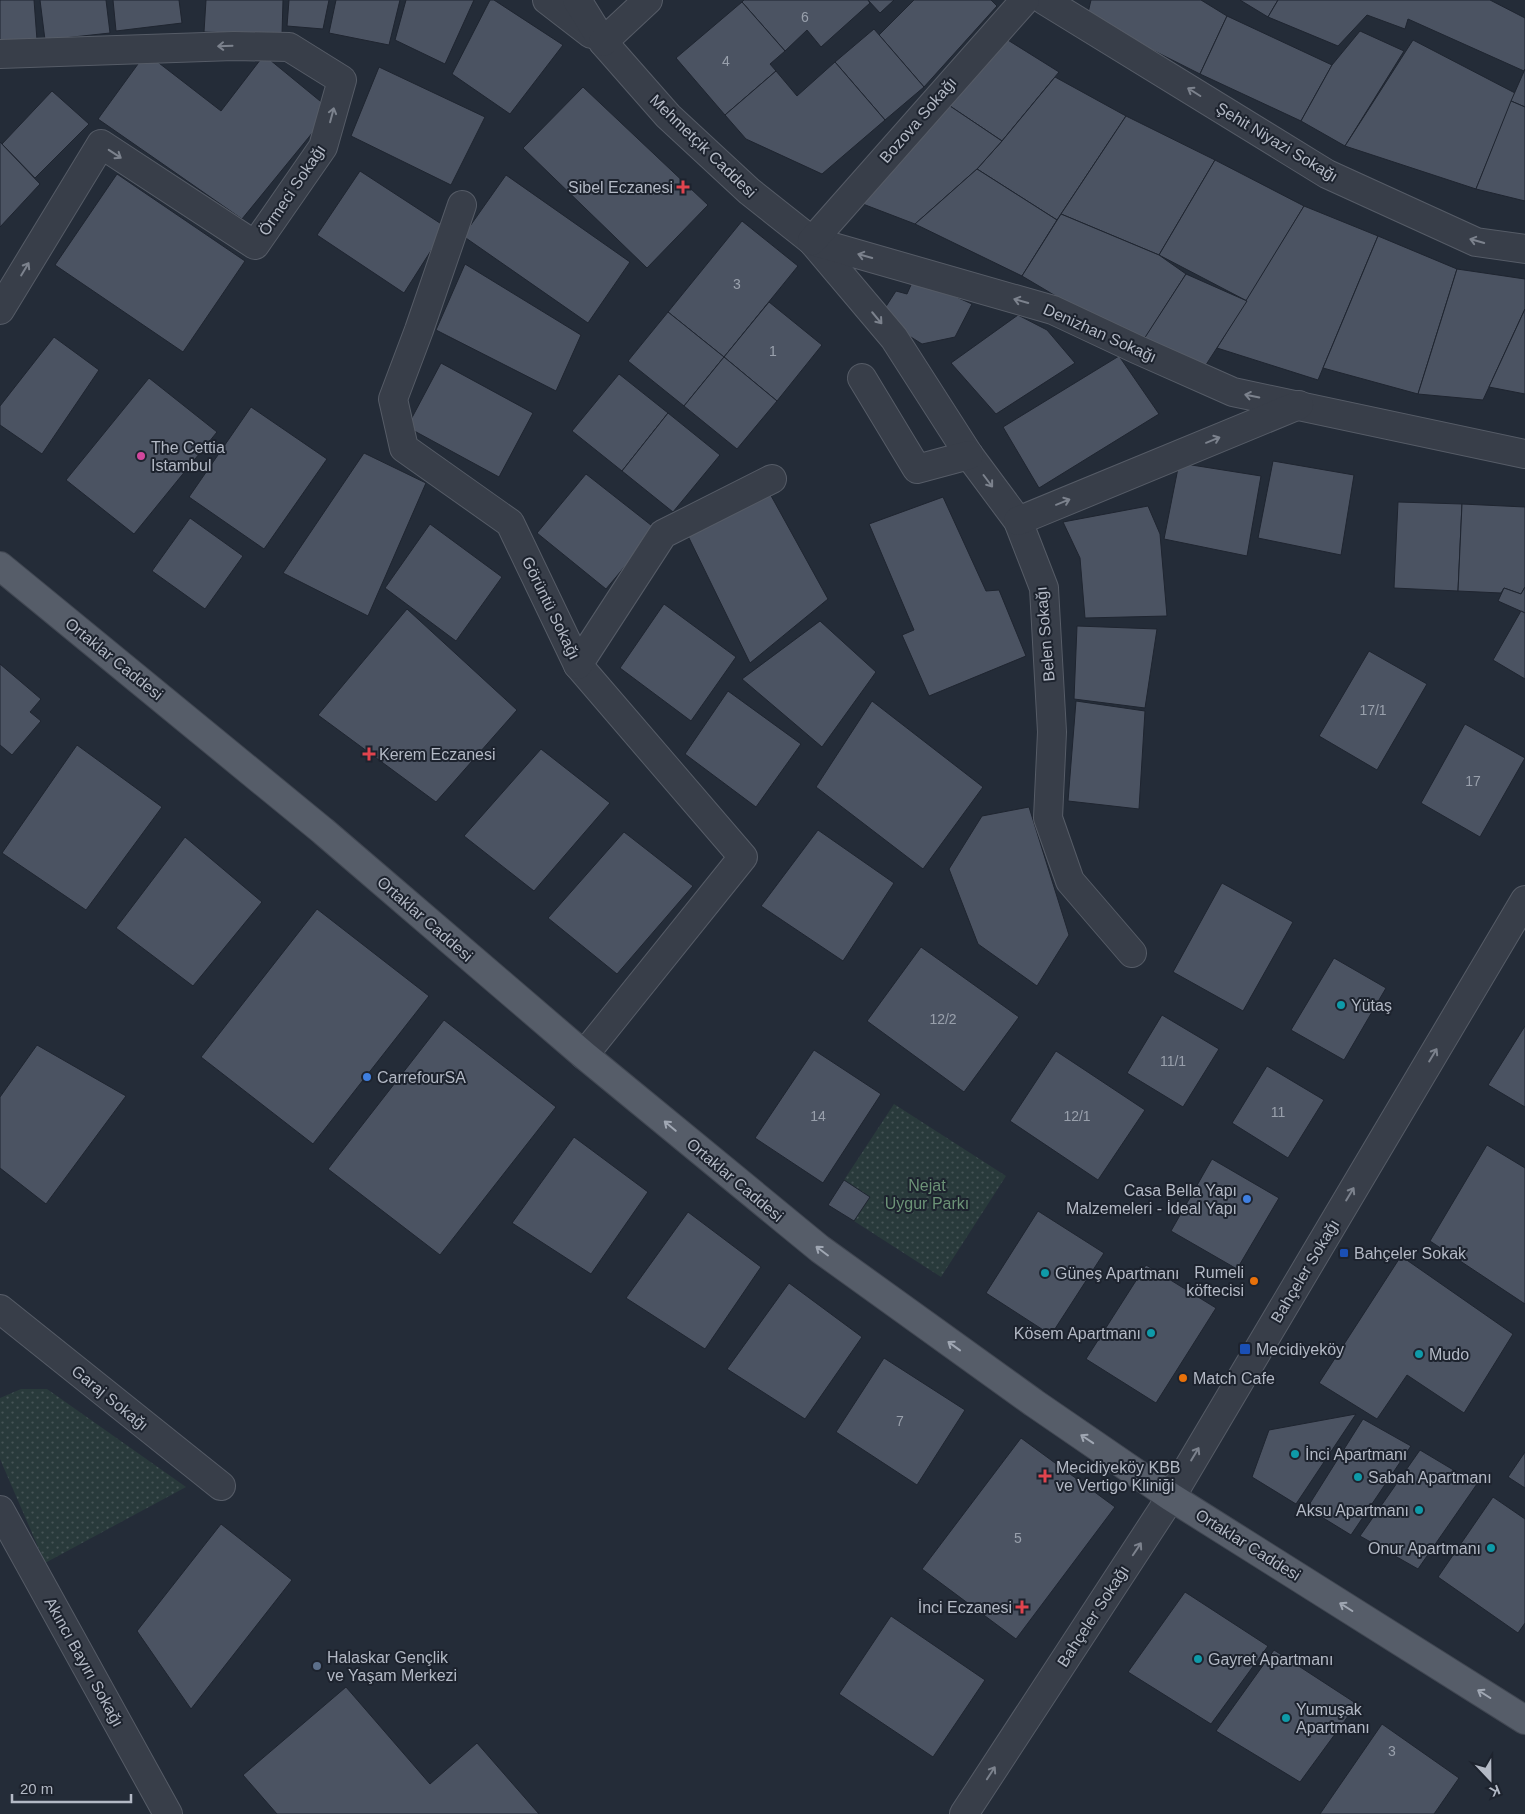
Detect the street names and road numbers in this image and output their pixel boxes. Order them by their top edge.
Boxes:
street label: Bozova Sokağı [876,74,960,166]
street label: Mehmetçik Caddesi [647,91,759,201]
street label: Şehit Niyazi Sokağı [1213,99,1341,185]
street label: Örmeci Sokağı [255,141,329,239]
street label: Denizhan Sokağı [1041,300,1159,366]
street label: Görüntü Sokağı [519,554,583,662]
street label: Belen Sokağı [1032,586,1058,682]
street label: Ortaklar Caddesi [62,615,166,703]
street label: Ortaklar Caddesi [374,873,476,965]
street label: Ortaklar Caddesi [684,1135,786,1225]
street label: Bahçeler Sokağı [1267,1216,1343,1326]
street label: Garaj Sokağı [68,1362,152,1434]
street label: Ortaklar Caddesi [1193,1506,1303,1584]
street label: Bahçeler Sokağı [1054,1562,1132,1670]
street label: Akıncı Bayırı Sokağı [41,1594,127,1730]

